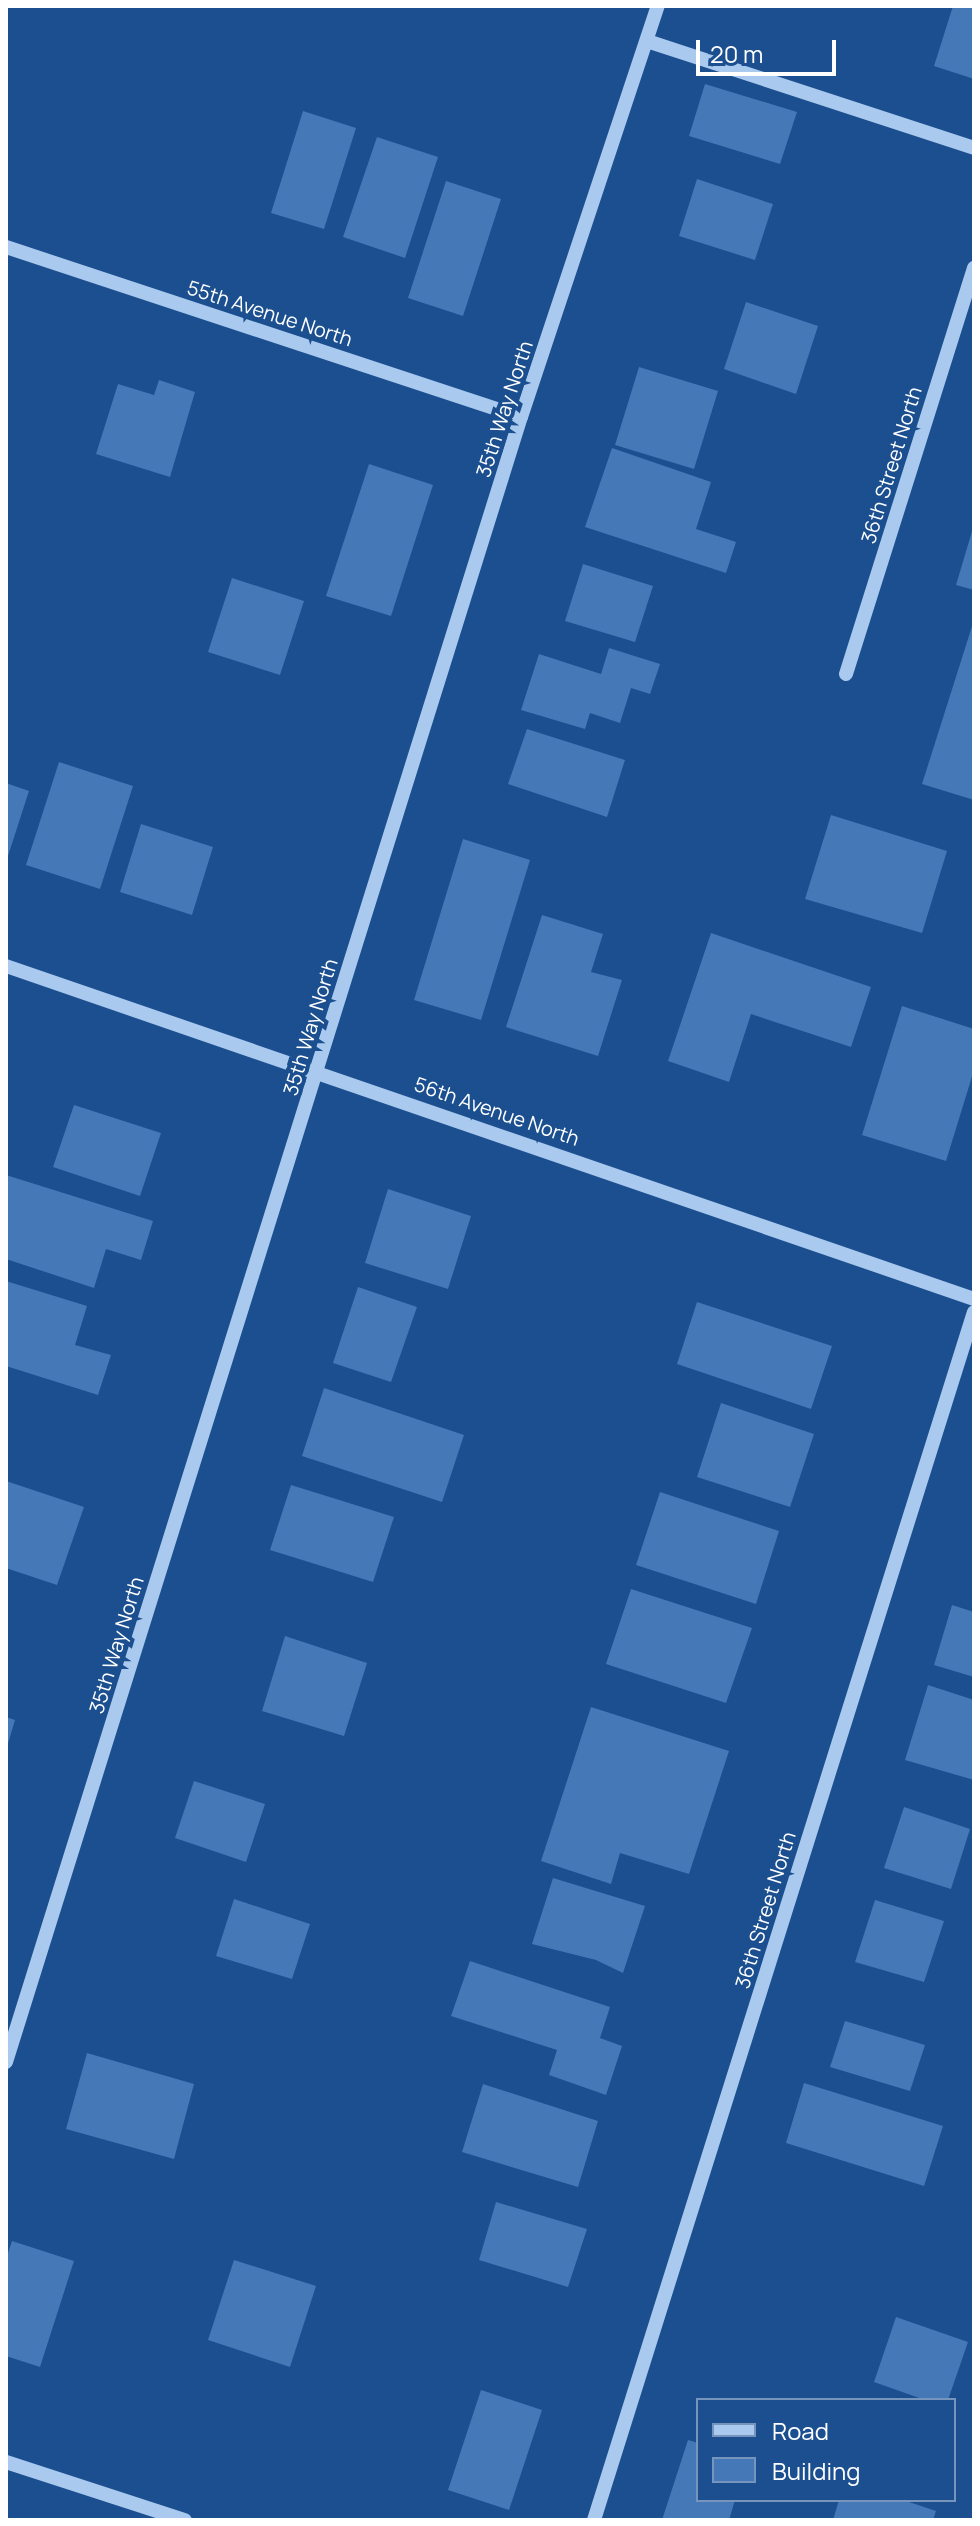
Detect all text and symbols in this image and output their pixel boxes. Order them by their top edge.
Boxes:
scale bar [700,24,840,74]
text: 20 m [710,37,763,70]
street label: 55th Avenue North [184,275,356,351]
street label: 35th Way North [471,338,537,480]
street label: 36th Street North [856,384,926,546]
street label: 35th Way North [278,956,342,1098]
street label: 56th Avenue North [411,1072,583,1150]
street label: 35th Way North [84,1574,148,1716]
street label: 36th Street North [730,1829,800,1991]
legend [696,2398,956,2502]
text: Road [772,2414,829,2447]
text: Building [772,2454,860,2487]

